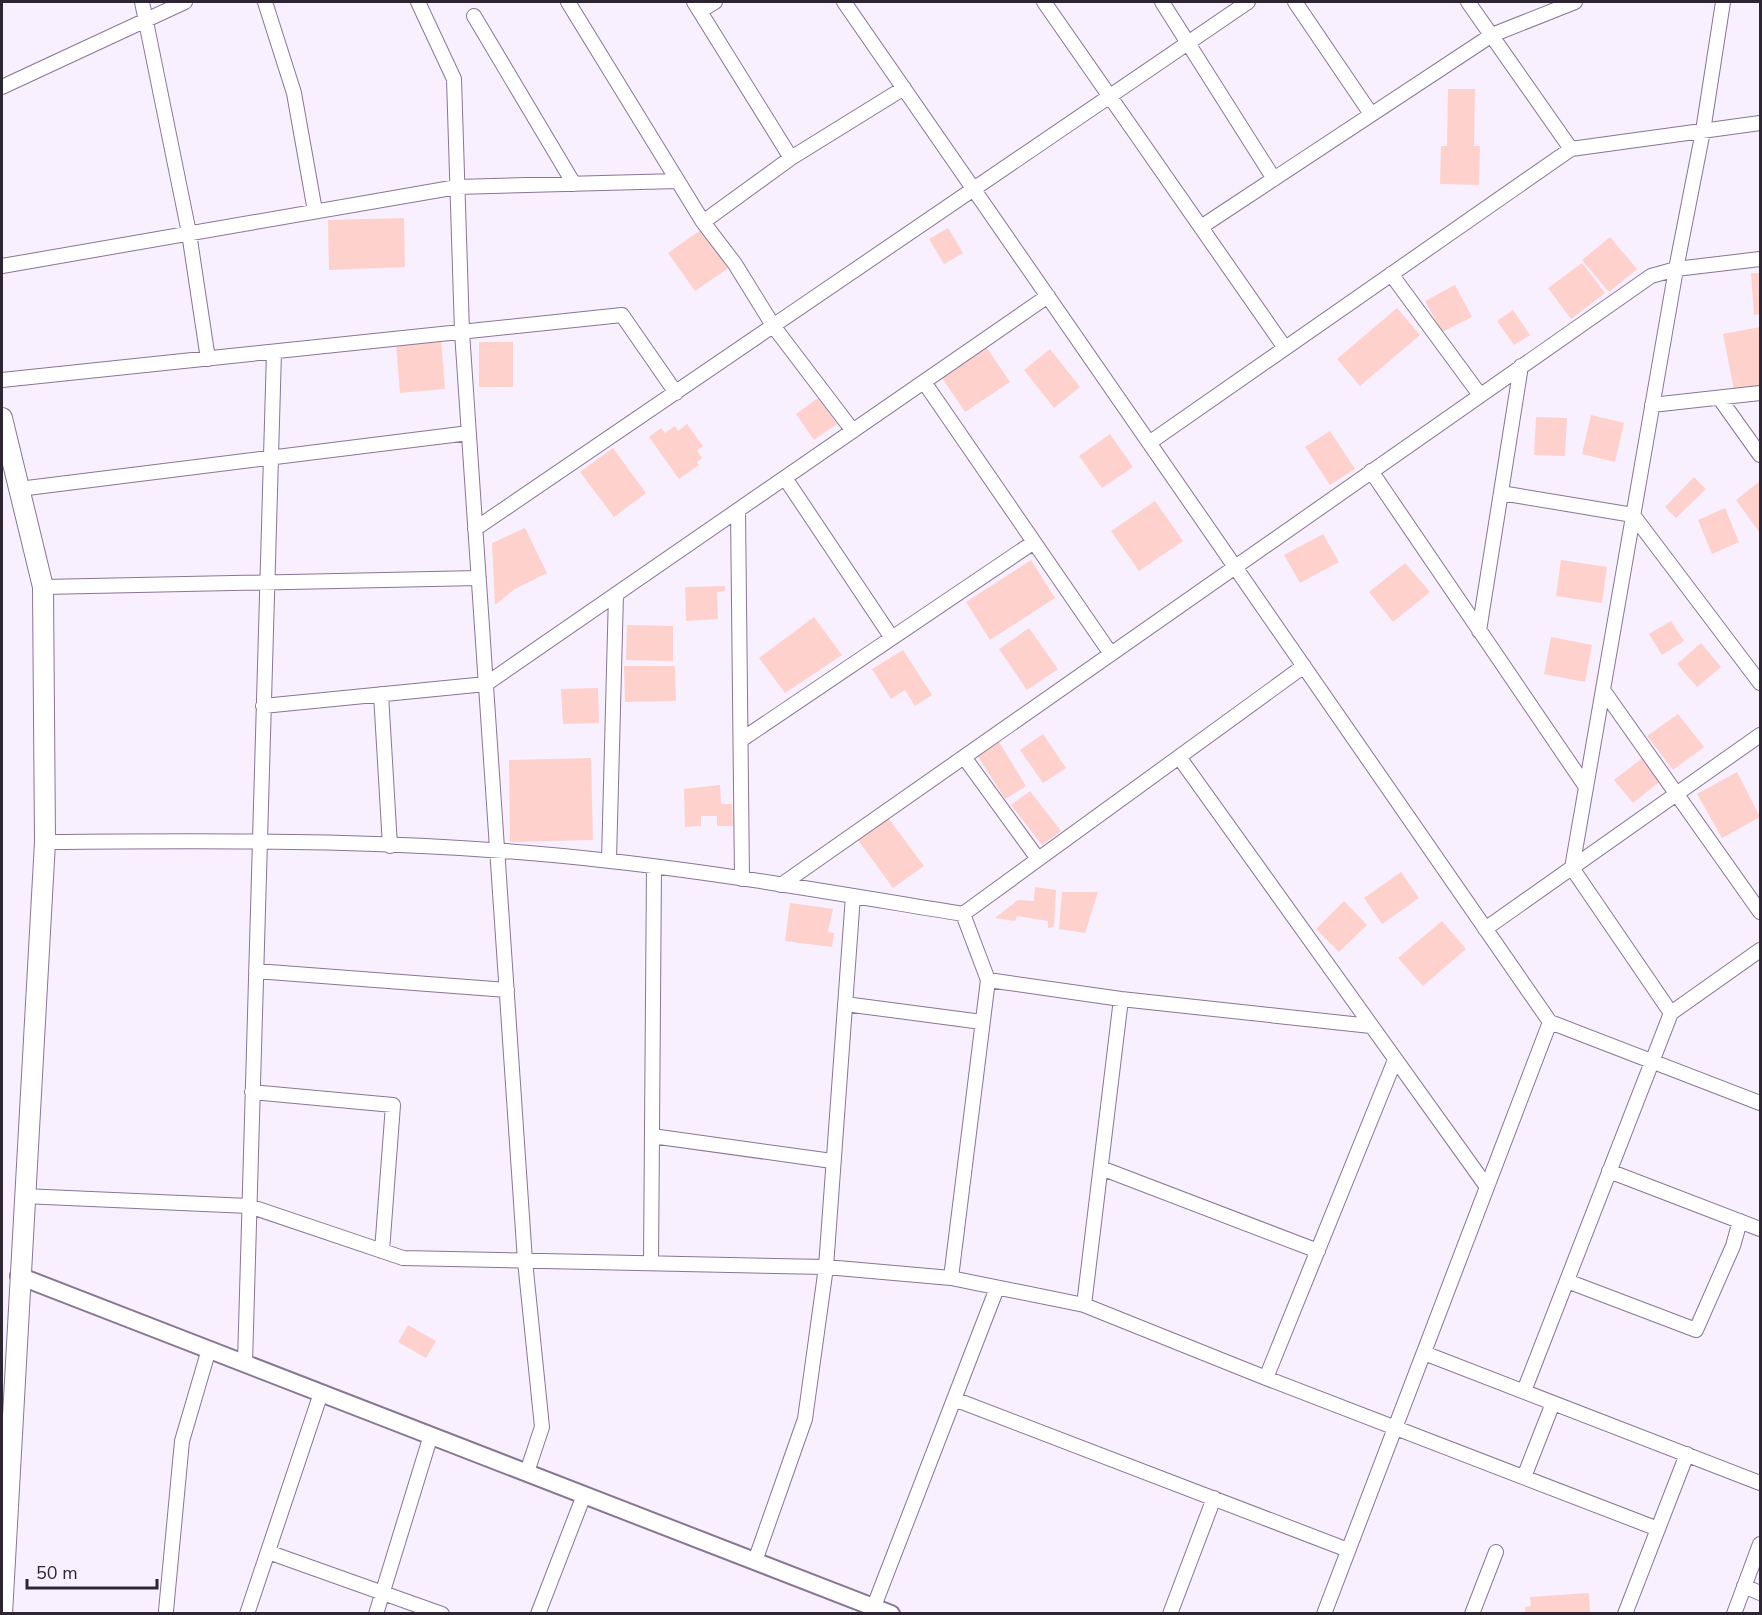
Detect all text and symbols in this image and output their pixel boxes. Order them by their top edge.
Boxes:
scale bar [27,1552,158,1590]
text: 50 m [36,1561,78,1585]

